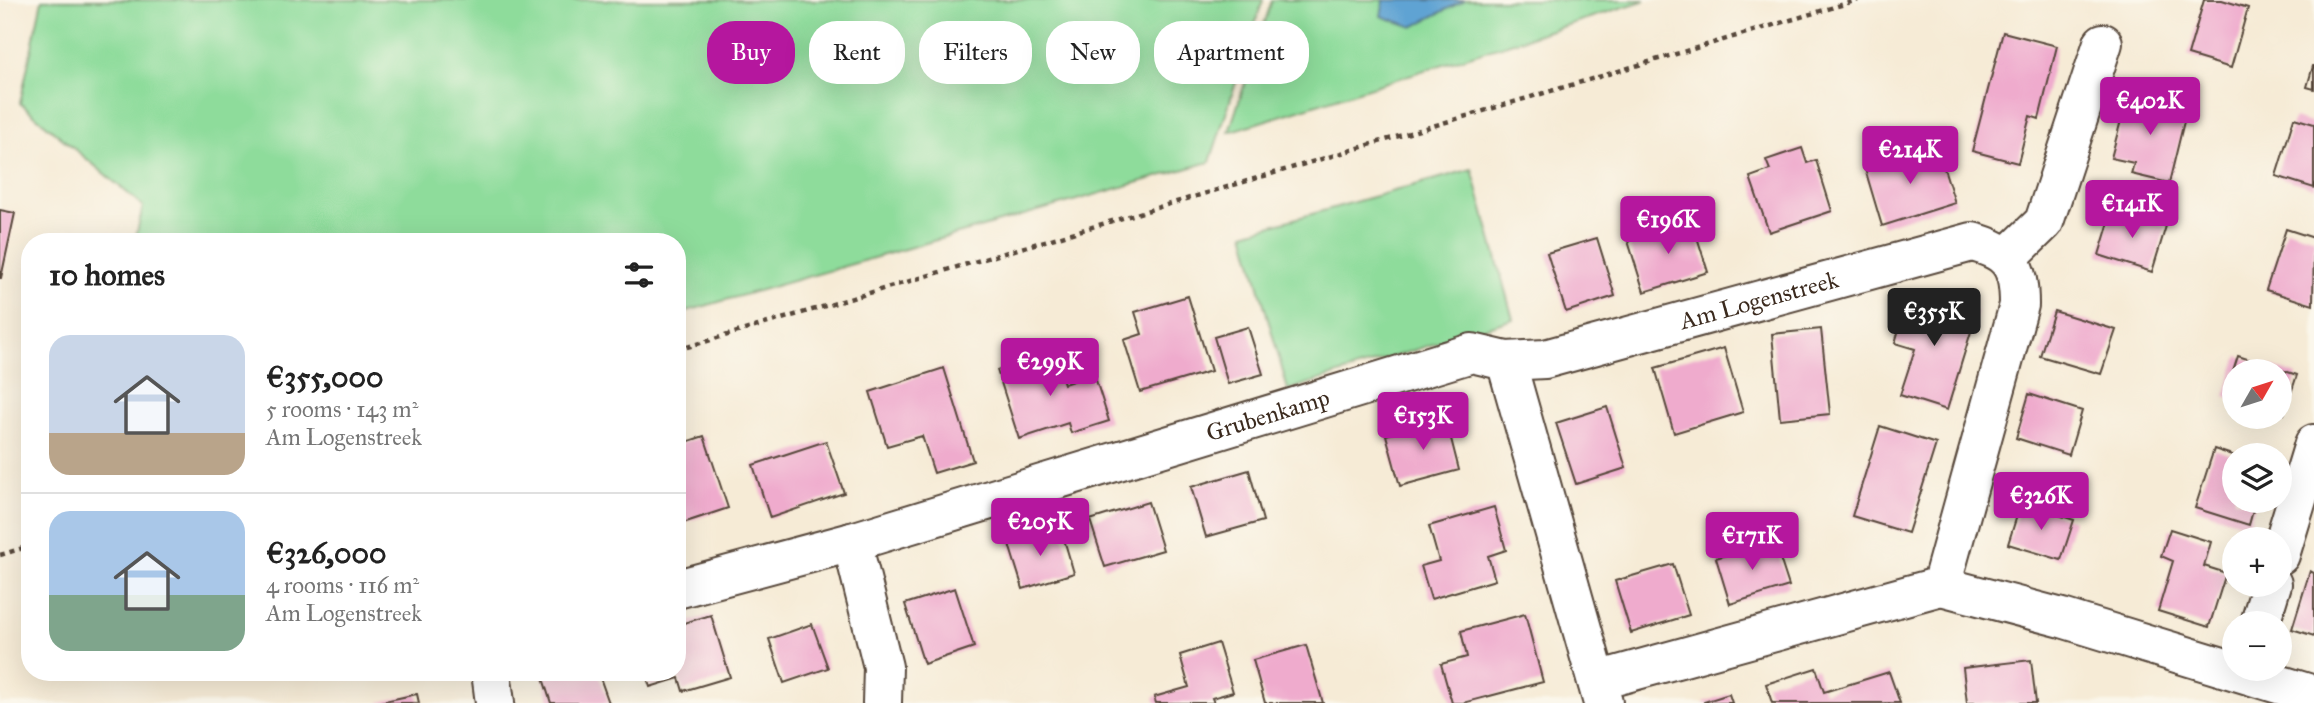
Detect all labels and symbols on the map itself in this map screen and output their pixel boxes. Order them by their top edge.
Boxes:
pin: €402K [2101,78,2199,137]
pin: €214K [1861,127,1959,186]
pin: €141K [2083,180,2181,240]
pin: €196K [1619,196,1717,256]
street label: Am Logenstreek [1676,264,1842,337]
pin: €355K [1885,288,1983,348]
pin: €299K [1001,338,1099,398]
north arrow [2222,359,2292,429]
street label: Grubenkamp [1202,382,1333,448]
pin: €153K [1374,392,1472,452]
pin: €326K [1992,472,2090,532]
pin: €205K [991,498,1089,558]
pin: €171K [1703,512,1801,572]

